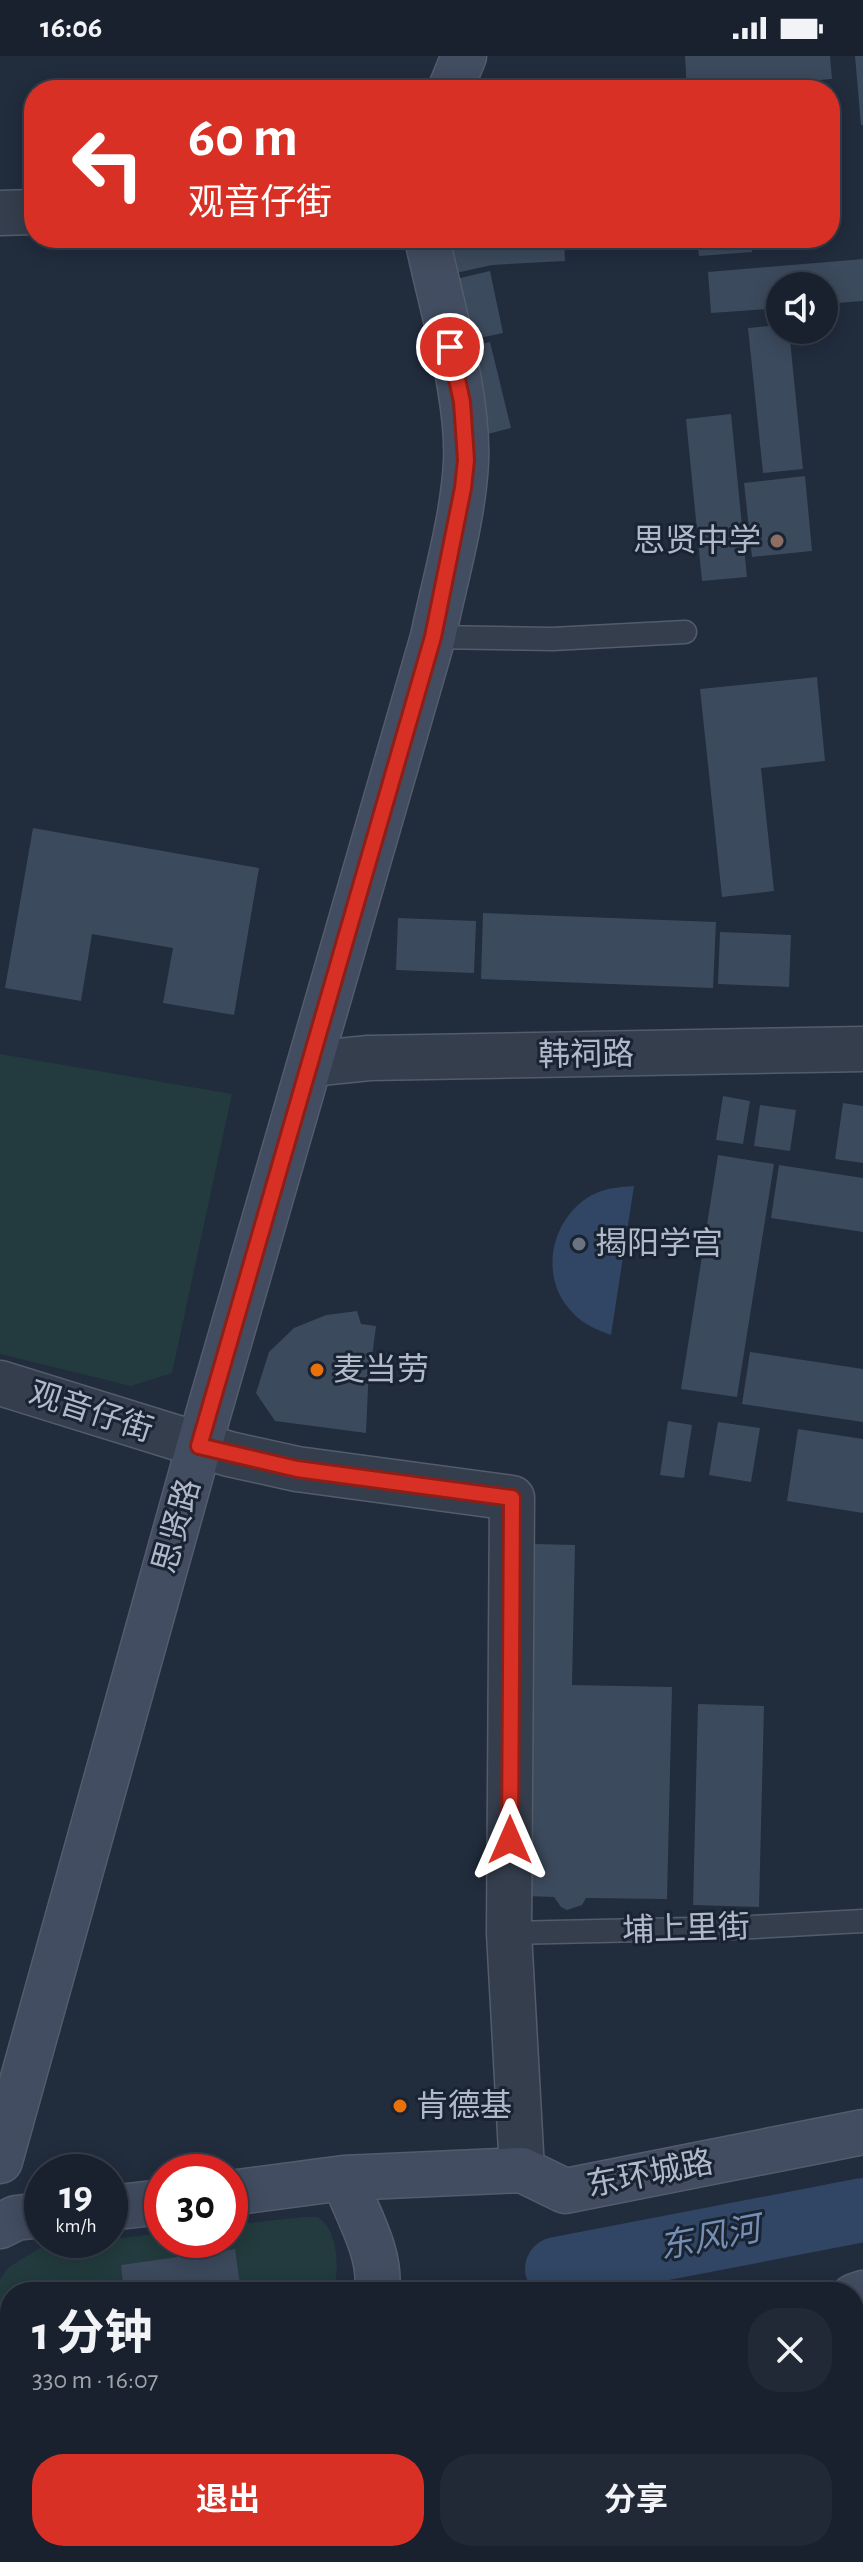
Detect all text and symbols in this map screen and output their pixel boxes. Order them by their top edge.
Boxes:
text: 16:06 [40,13,102,43]
text: 60 m [188,110,298,166]
icon: left [56,112,160,216]
text: 观音仔街 [188,185,332,221]
map controls [766,272,838,344]
button: sound [766,272,838,344]
pin [416,313,484,381]
icon: arrive [428,325,472,369]
place label: 思贤中学 [633,524,761,557]
marker: 思贤中学 [768,532,786,550]
street label: 韩祠路 [538,1036,634,1072]
place label: 揭阳学宫 [595,1226,723,1260]
marker: 揭阳学宫 [570,1235,588,1253]
place label: 麦当劳 [333,1353,429,1386]
marker: 麦当劳 [308,1361,326,1379]
street label: 观音仔街 [25,1375,157,1447]
street label: 思贤路 [146,1475,206,1577]
position arrow [468,1798,552,1882]
street label: 埔上里街 [621,1910,751,1947]
place label: 肯德基 [416,2088,512,2122]
marker: 肯德基 [391,2097,409,2115]
street label: 东环城路 [584,2144,716,2202]
speed limit sign: 30 [144,2154,248,2258]
text: 19 [59,2176,93,2216]
water label: 东风河 [656,2209,769,2265]
text: km/h [55,2216,97,2236]
button: close [748,2308,832,2392]
text: 1 分钟 [32,2311,153,2359]
text: 330 m · 16:07 [32,2367,158,2393]
button: 退出 [32,2454,424,2546]
button: 分享 [440,2454,832,2546]

